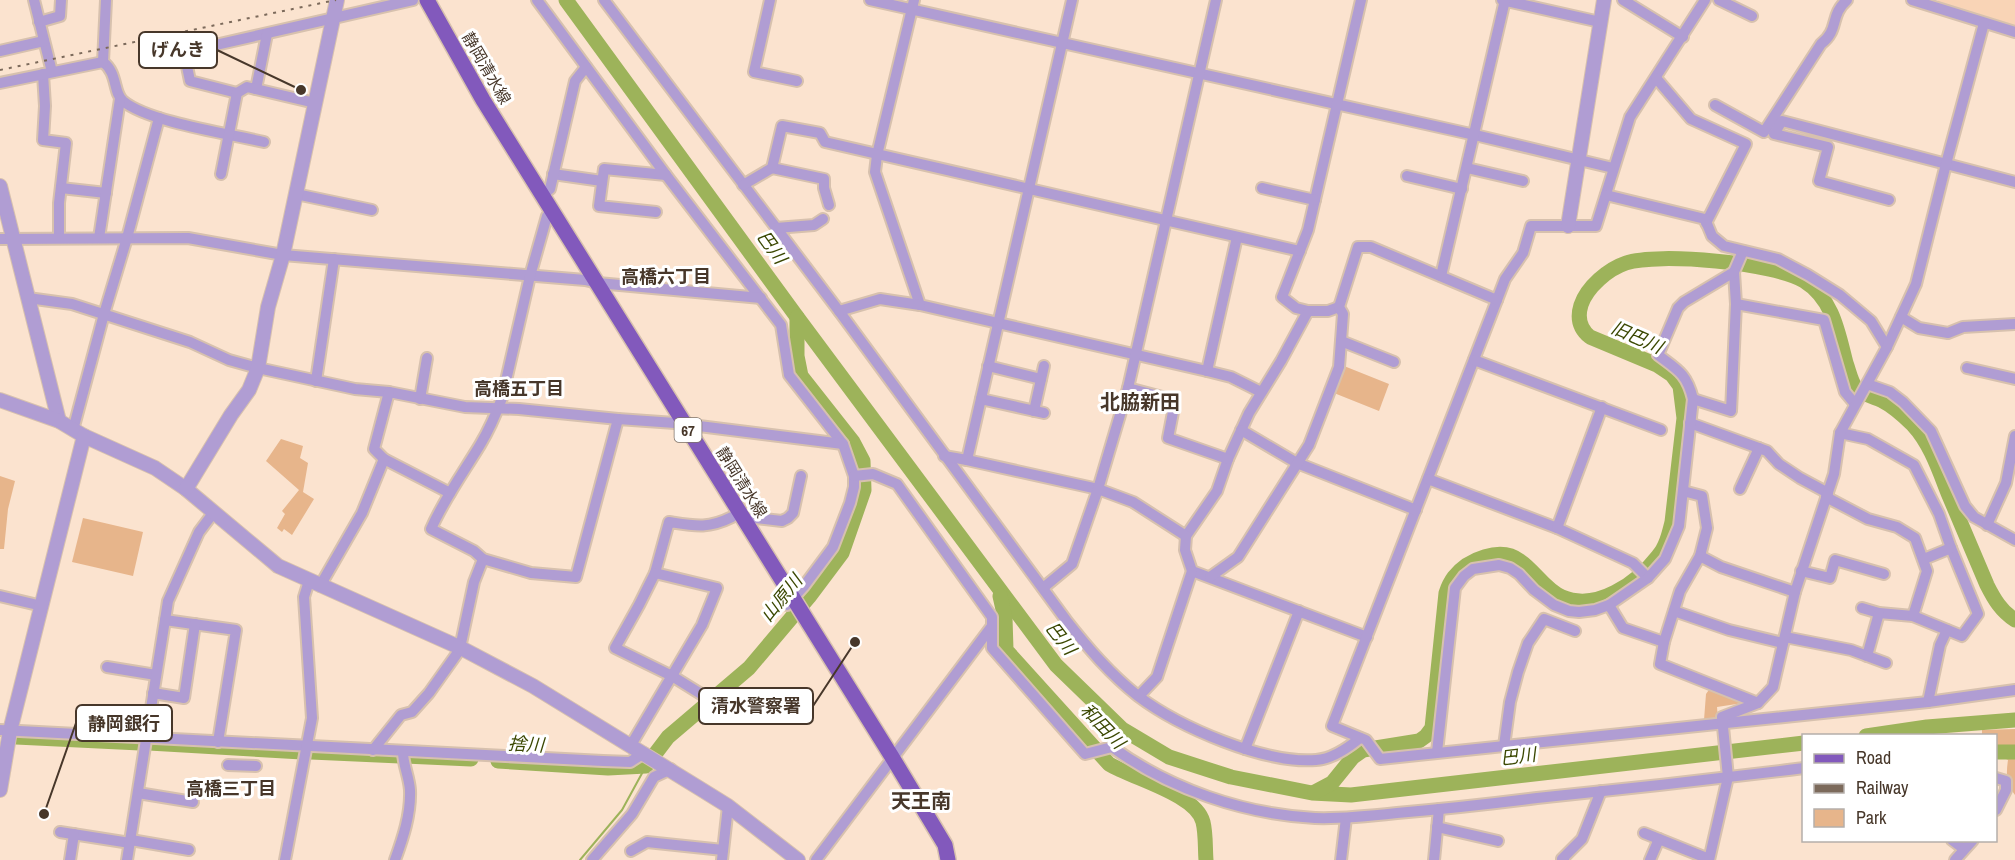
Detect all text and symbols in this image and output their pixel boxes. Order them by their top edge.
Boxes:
street label: 静岡清水線 [457,28,517,108]
callout: げんき [139,32,217,68]
text: げんき [151,37,205,62]
water label: 巴川 [751,225,794,271]
district label: 高橋六丁目 [621,264,711,289]
water label: 旧巴川 [1607,315,1669,360]
district label: 高橋五丁目 [474,376,564,401]
district label: 北脇新田 [1100,388,1180,415]
road number: 67 [674,418,702,442]
street label: 静岡清水線 [711,442,773,522]
water label: 山原川 [754,568,809,627]
water label: 巴川 [1040,616,1083,661]
callout: 清水警察署 [699,688,813,724]
text: 清水警察署 [711,693,801,718]
water label: 和田川 [1075,698,1132,756]
callout: 静岡銀行 [76,705,172,741]
text: 静岡銀行 [88,711,160,736]
water label: 捨川 [507,731,547,758]
legend [1802,734,1997,842]
water label: 巴川 [1499,741,1539,771]
text: Road [1856,745,1891,770]
text: Railway [1856,775,1909,800]
district label: 高橋三丁目 [186,776,276,801]
district label: 天王南 [891,787,951,814]
text: Park [1856,805,1887,830]

